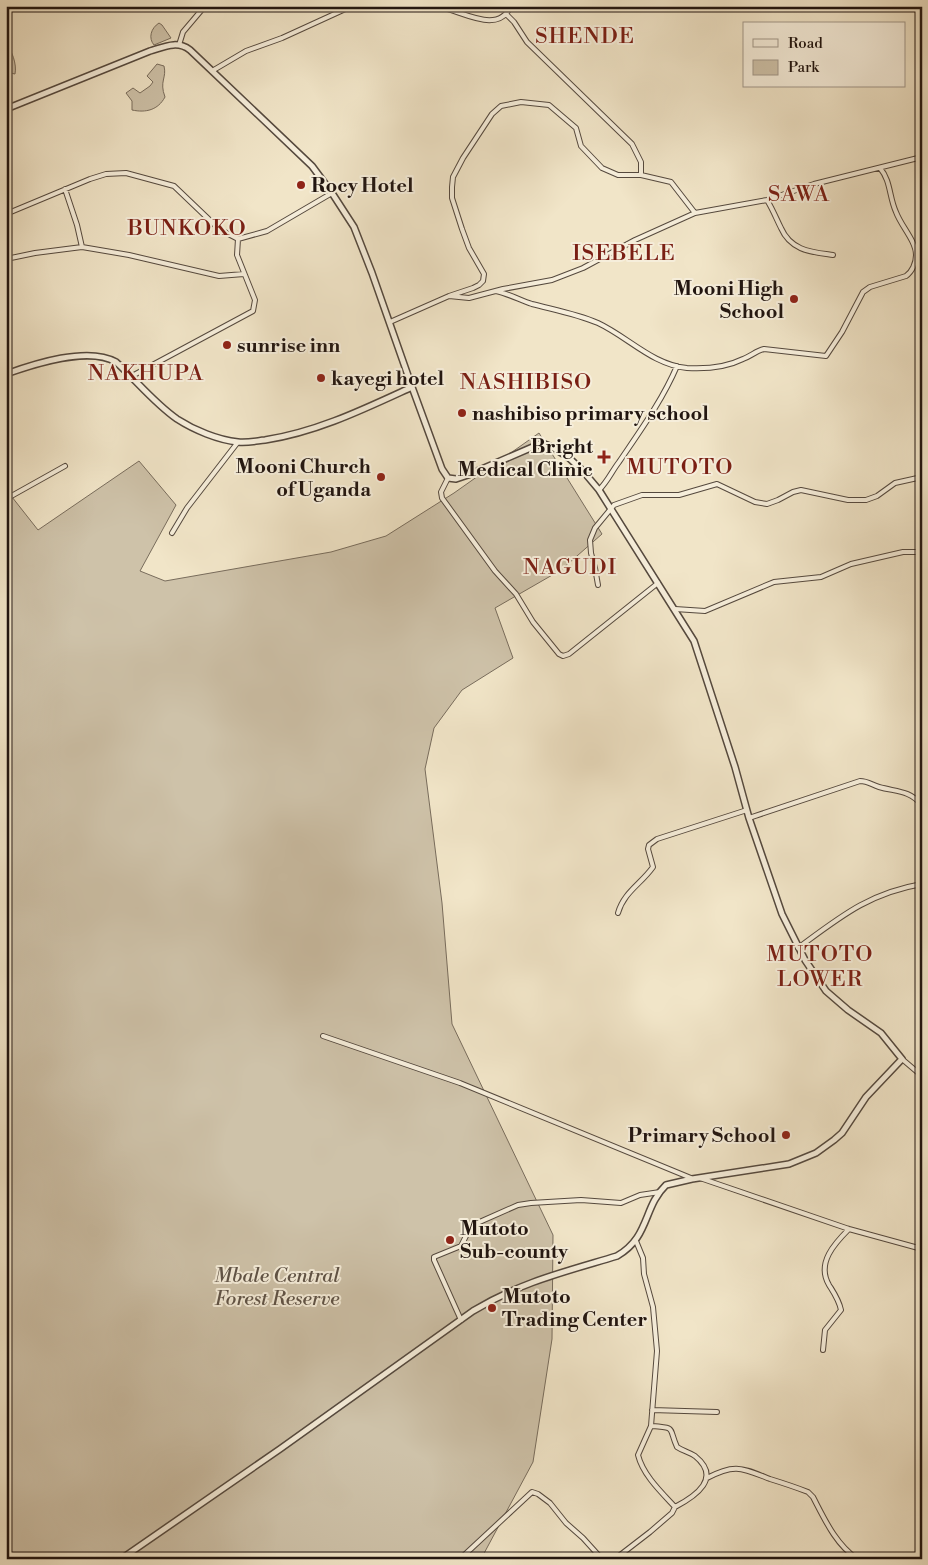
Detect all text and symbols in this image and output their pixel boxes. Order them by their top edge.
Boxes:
legend [743,22,906,88]
district label: SHENDE [535,23,635,50]
text: Road [788,34,823,53]
text: Park [788,58,820,77]
place label: Rocy Hotel [311,174,414,199]
marker: Rocy Hotel [295,179,307,191]
district label: SAWA [768,181,830,208]
district label: BUNKOKO [126,215,247,242]
district label: ISEBELE [572,240,676,267]
place label: Mooni High School [673,277,785,325]
marker: Mooni High School [788,293,800,305]
place label: sunrise inn [237,334,341,359]
marker: sunrise inn [221,339,233,351]
district label: NAKHUPA [88,360,204,387]
place label: kayegi hotel [331,367,444,392]
district label: NASHIBISO [460,369,592,396]
marker: kayegi hotel [315,372,327,384]
place label: nashibiso primary school [472,402,709,427]
marker: nashibiso primary school [456,407,468,419]
place label: Bright Medical Clinic [457,435,594,483]
marker: Bright Medical Clinic [597,450,611,464]
district label: MUTOTO [626,454,734,481]
place label: Mooni Church of Uganda [236,455,372,503]
marker: Mooni Church of Uganda [375,471,387,483]
district label: NAGUDI [523,554,617,581]
district label: MUTOTO LOWER [766,941,874,993]
place label: Primary School [628,1124,776,1149]
marker: Primary School [780,1129,792,1141]
place label: Mutoto Sub-county [460,1217,569,1265]
marker: Mutoto Sub-county [444,1234,456,1246]
park label: Mbale Central Forest Reserve [214,1264,340,1312]
place label: Mutoto Trading Center [502,1285,647,1333]
marker: Mutoto Trading Center [486,1302,498,1314]

